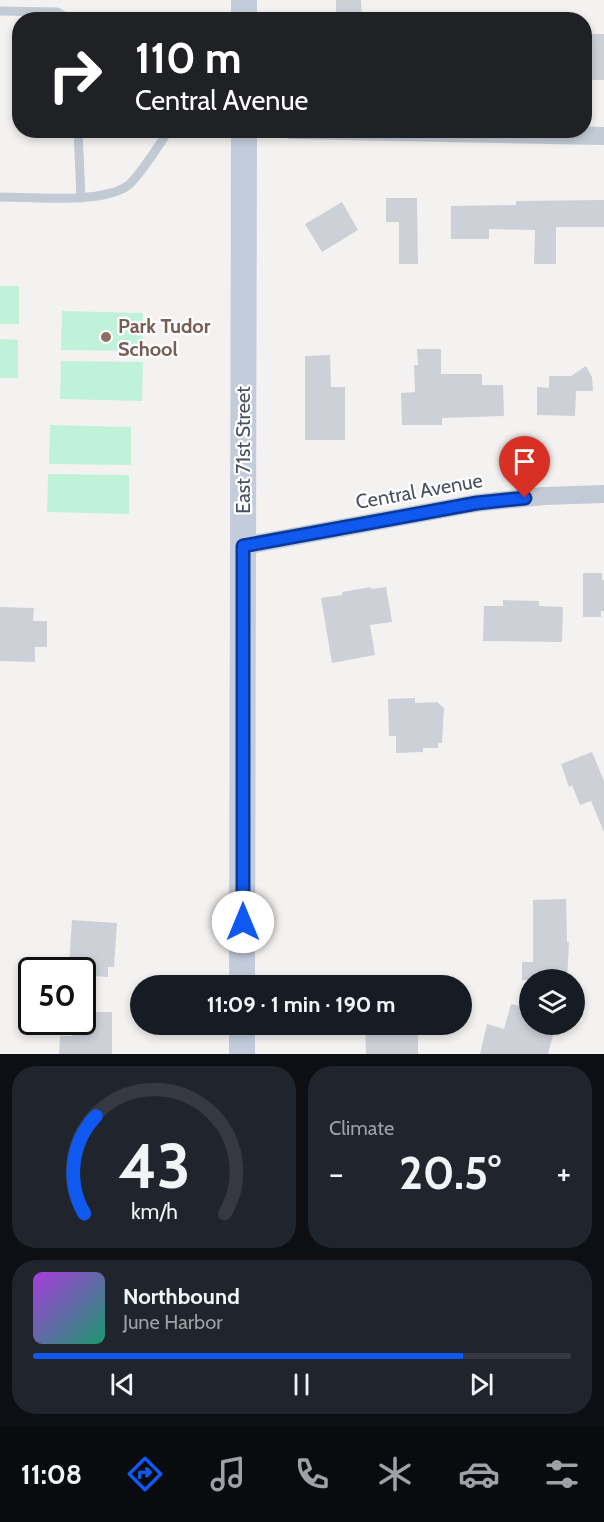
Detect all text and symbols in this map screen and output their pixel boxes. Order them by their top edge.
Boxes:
text: 110 m [135,32,242,84]
icon: right [36,36,114,114]
text: Central Avenue [135,84,308,117]
place label: Park Tudor School [118,314,211,361]
marker: Park Tudor School [99,330,113,344]
street label: East 71st Street [231,386,255,514]
pin [499,436,550,498]
icon: arrive [508,445,541,478]
street label: Central Avenue [354,468,484,514]
position arrow [211,890,275,954]
speed limit sign: 50 [18,957,96,1035]
map controls [519,969,585,1035]
button: layers [519,969,585,1035]
text: 11:09 · 1 min · 190 m [207,991,395,1018]
text: Climate [329,1116,394,1140]
text: 43 [118,1128,190,1204]
text: 20.5° [399,1146,501,1200]
text: − [329,1153,344,1193]
text: + [556,1153,571,1193]
text: km/h [131,1198,177,1224]
text: Northbound [123,1283,240,1310]
text: June Harbor [123,1310,223,1334]
icon: previous [106,1368,139,1401]
icon: pause [285,1368,318,1401]
icon: next [465,1368,498,1401]
icon: directions [124,1453,166,1495]
icon: music [207,1453,249,1495]
icon: phone [291,1453,333,1495]
icon: climate [374,1453,416,1495]
icon: car [458,1453,500,1495]
icon: filters [541,1453,583,1495]
text: 11:08 [21,1458,82,1491]

